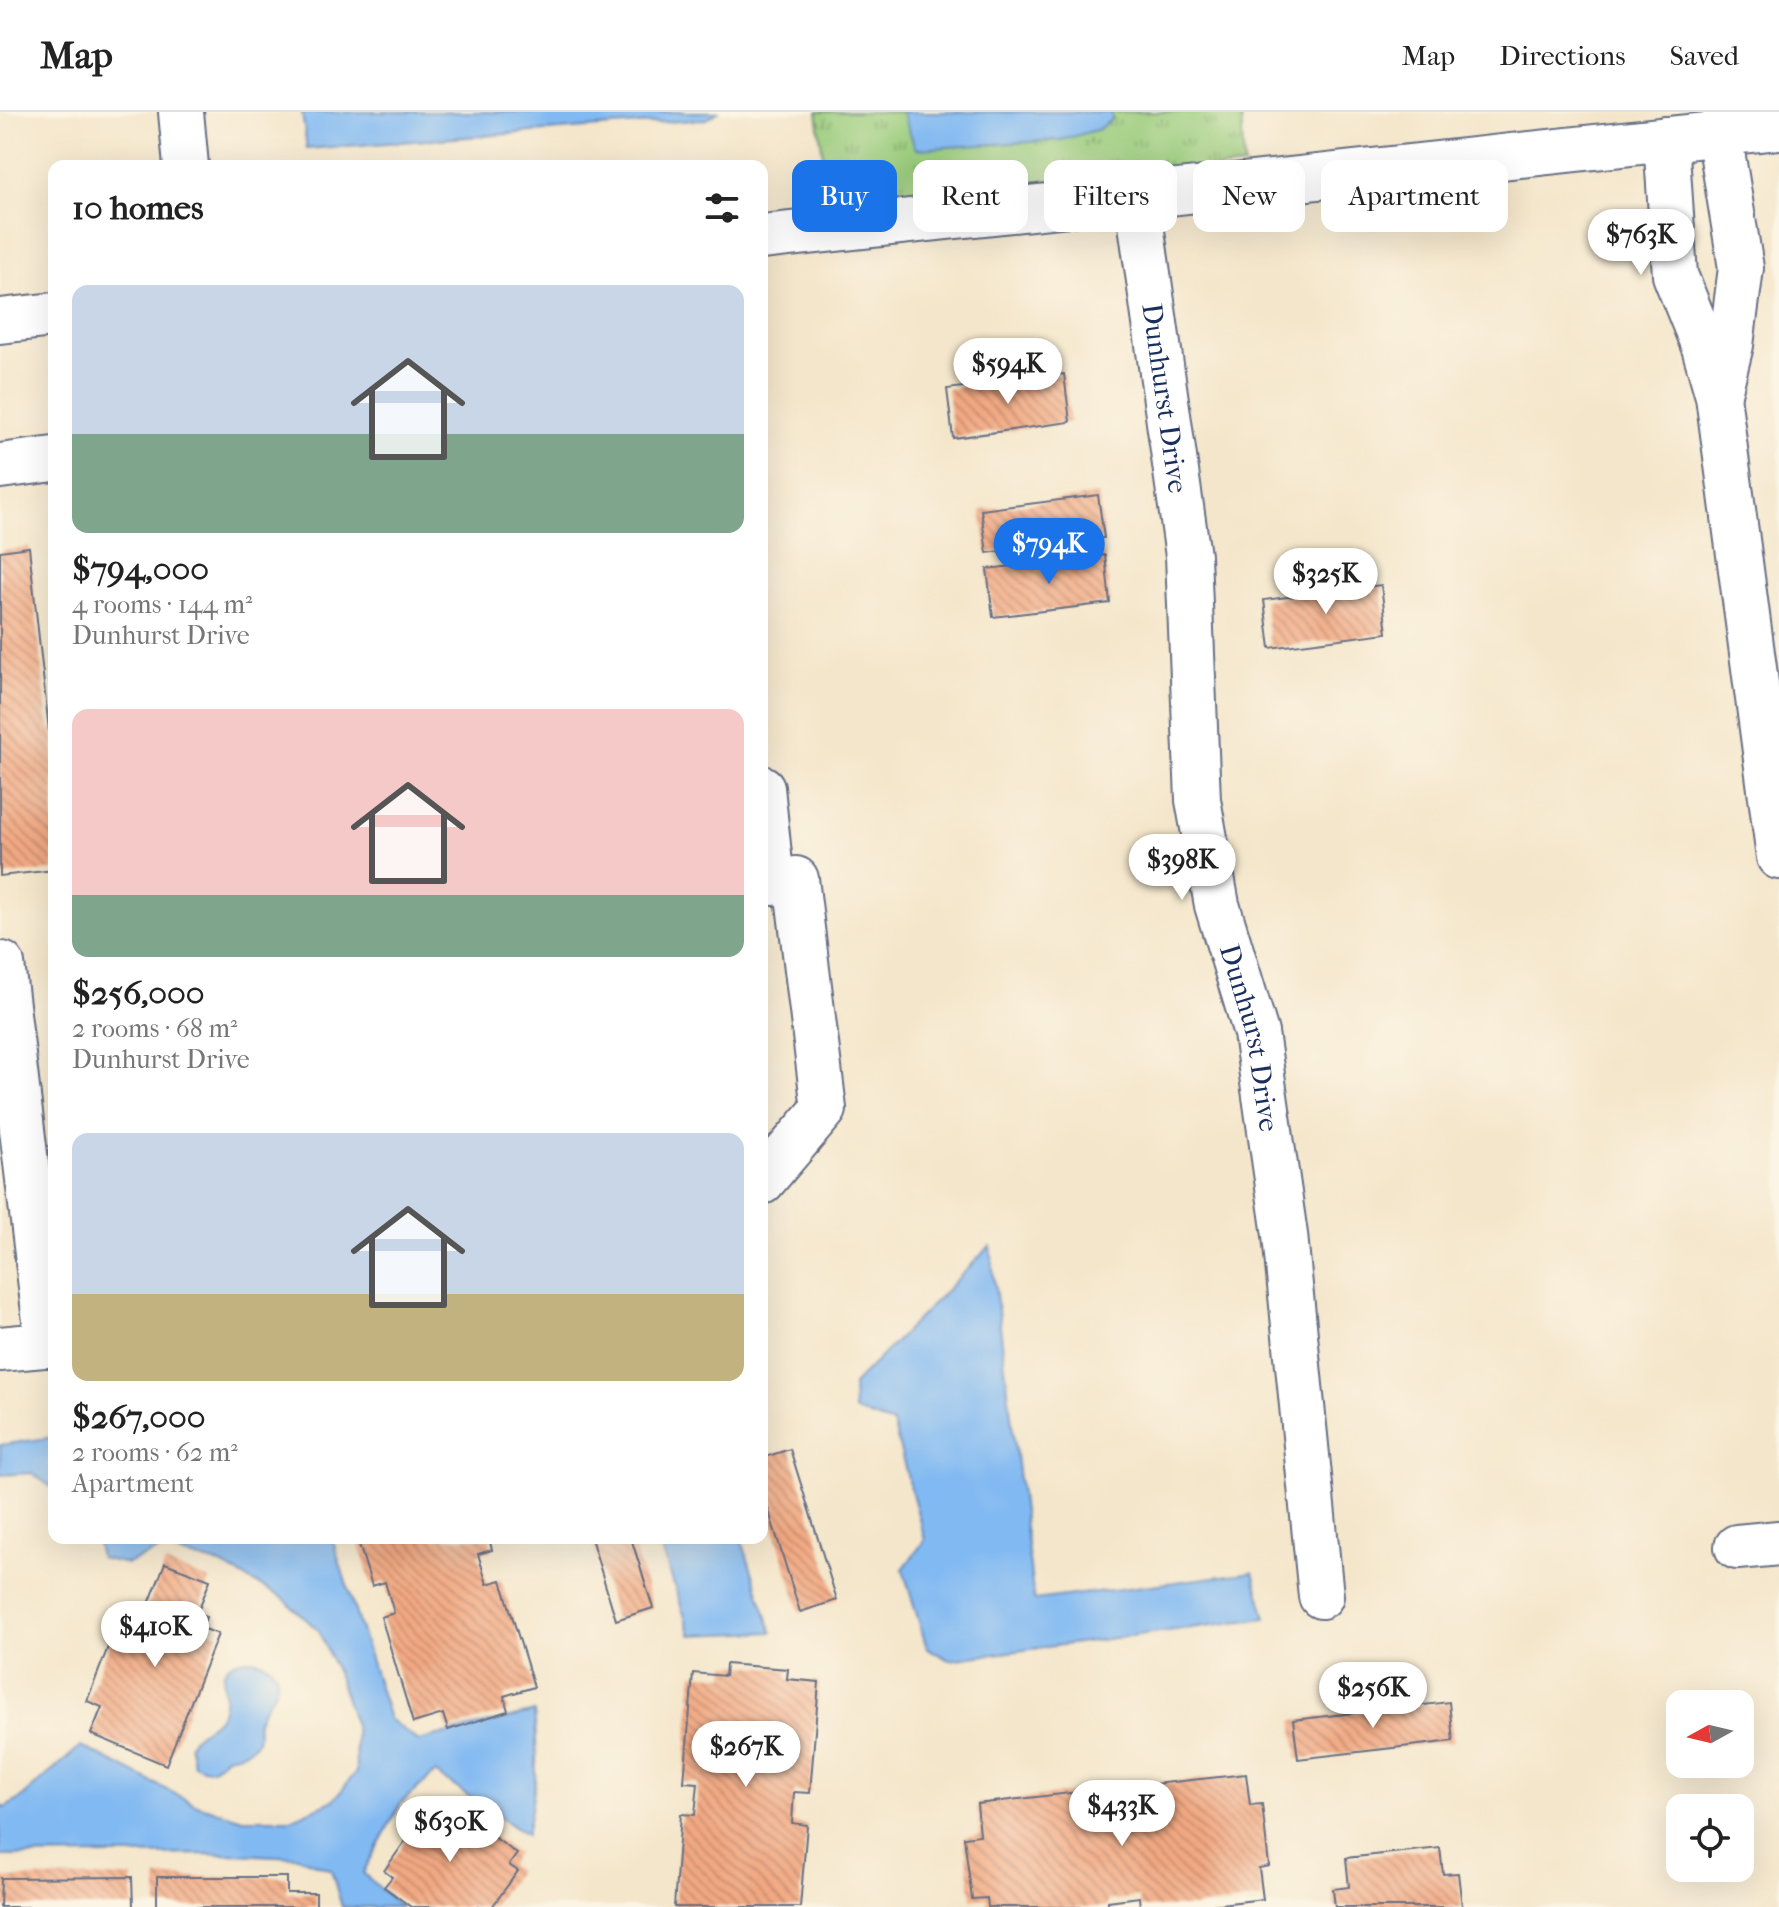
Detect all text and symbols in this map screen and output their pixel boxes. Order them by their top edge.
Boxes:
text: Map [40,33,113,78]
text: Map [1402,39,1455,72]
text: Directions [1499,39,1626,72]
text: Saved [1670,39,1739,72]
chip: Buy [792,160,897,232]
chip: Rent [913,160,1028,232]
chip: Filters [1044,160,1177,232]
chip: New [1193,160,1305,232]
chip: Apartment [1321,160,1508,232]
icon: filters [700,186,744,230]
text: 10 homes [72,188,203,228]
pin: $763K [1585,209,1697,277]
text: $763K [1606,219,1676,250]
street label: Dunhurst Drive [1136,301,1195,495]
icon: home [336,337,480,481]
pin: $594K [952,338,1064,406]
text: $594K [971,348,1045,379]
pin: $794K [993,518,1105,586]
text: $794K [1012,528,1086,559]
pin: $325K [1270,548,1382,616]
text: $794,000 [72,549,209,589]
text: $325K [1292,558,1360,589]
text: 4 rooms · 144 m² [72,589,252,620]
text: Dunhurst Drive [72,620,250,651]
icon: home [336,761,480,905]
pin: $398K [1126,834,1238,902]
text: $398K [1147,844,1217,875]
street label: Dunhurst Drive [1213,940,1286,1134]
text: $256,000 [72,973,205,1013]
text: 2 rooms · 68 m² [72,1013,237,1044]
text: Dunhurst Drive [72,1044,250,1075]
icon: home [336,1185,480,1329]
text: $267,000 [72,1397,206,1437]
text: 2 rooms · 62 m² [72,1437,238,1468]
text: Apartment [72,1468,194,1499]
pin: $410K [99,1601,211,1669]
text: $410K [119,1611,191,1642]
pin: $256K [1317,1662,1429,1730]
text: $256K [1337,1672,1409,1703]
north arrow [1666,1690,1754,1778]
map controls [1666,1690,1754,1882]
pin: $267K [690,1721,802,1789]
text: $267K [709,1731,783,1762]
pin: $433K [1066,1780,1178,1848]
text: $433K [1087,1790,1157,1821]
button: locate [1666,1794,1754,1882]
pin: $630K [394,1796,506,1864]
text: $630K [414,1806,486,1837]

